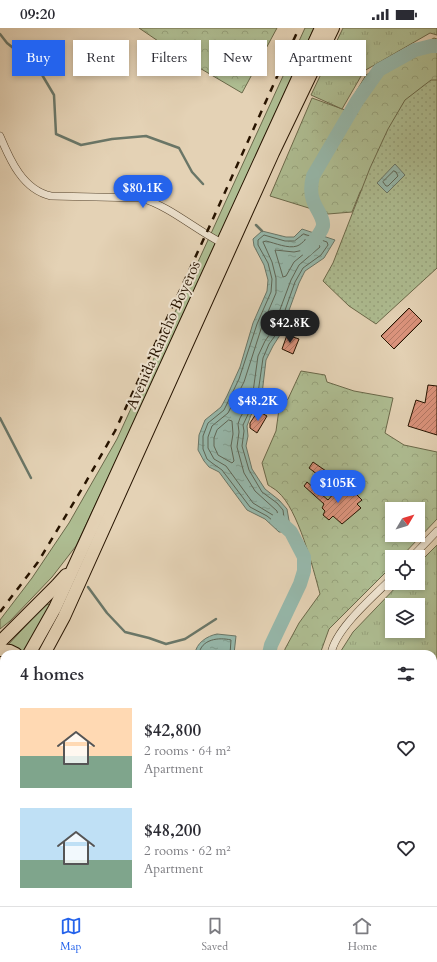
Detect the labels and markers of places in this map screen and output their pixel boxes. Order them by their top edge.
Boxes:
pin: $80.1K [110,175,176,209]
pin: $42.8K [257,310,323,344]
pin: $48.2K [225,388,291,422]
pin: $105K [310,470,366,504]

